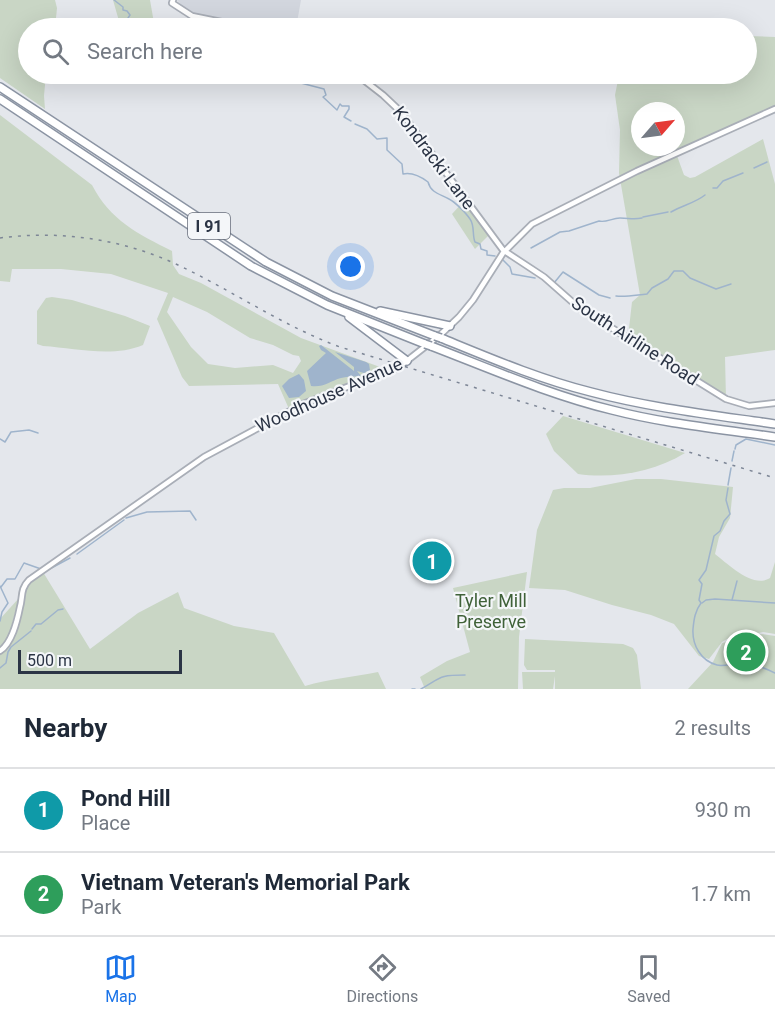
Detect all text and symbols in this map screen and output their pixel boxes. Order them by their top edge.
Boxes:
search box [18,18,757,84]
icon: search [39,35,72,68]
text: Search here [87,39,203,64]
street label: Kondracki Lane [389,102,480,213]
north arrow [631,102,685,156]
road number: I 91 [188,213,230,239]
your location [336,252,365,281]
street label: South Airline Road [568,292,703,390]
street label: Woodhouse Avenue [252,353,406,436]
pin: 1 [412,538,452,584]
park label: Tyler Mill Preserve [455,590,527,632]
pin: 2 [726,630,766,674]
scale bar [18,647,182,674]
text: 500 m [27,651,72,670]
text: Nearby [24,713,107,743]
text: 2 results [675,716,751,740]
text: Pond Hill [81,786,171,811]
text: 1 [38,798,49,822]
text: 930 m [695,798,751,822]
text: Place [81,811,130,835]
text: Vietnam Veteran's Memorial Park [81,870,410,895]
text: 2 [38,882,49,906]
text: 1.7 km [691,882,751,906]
text: Park [81,895,121,919]
tab: Map [104,951,137,1006]
tab: Directions [346,951,418,1006]
tab: Saved [627,951,671,1006]

